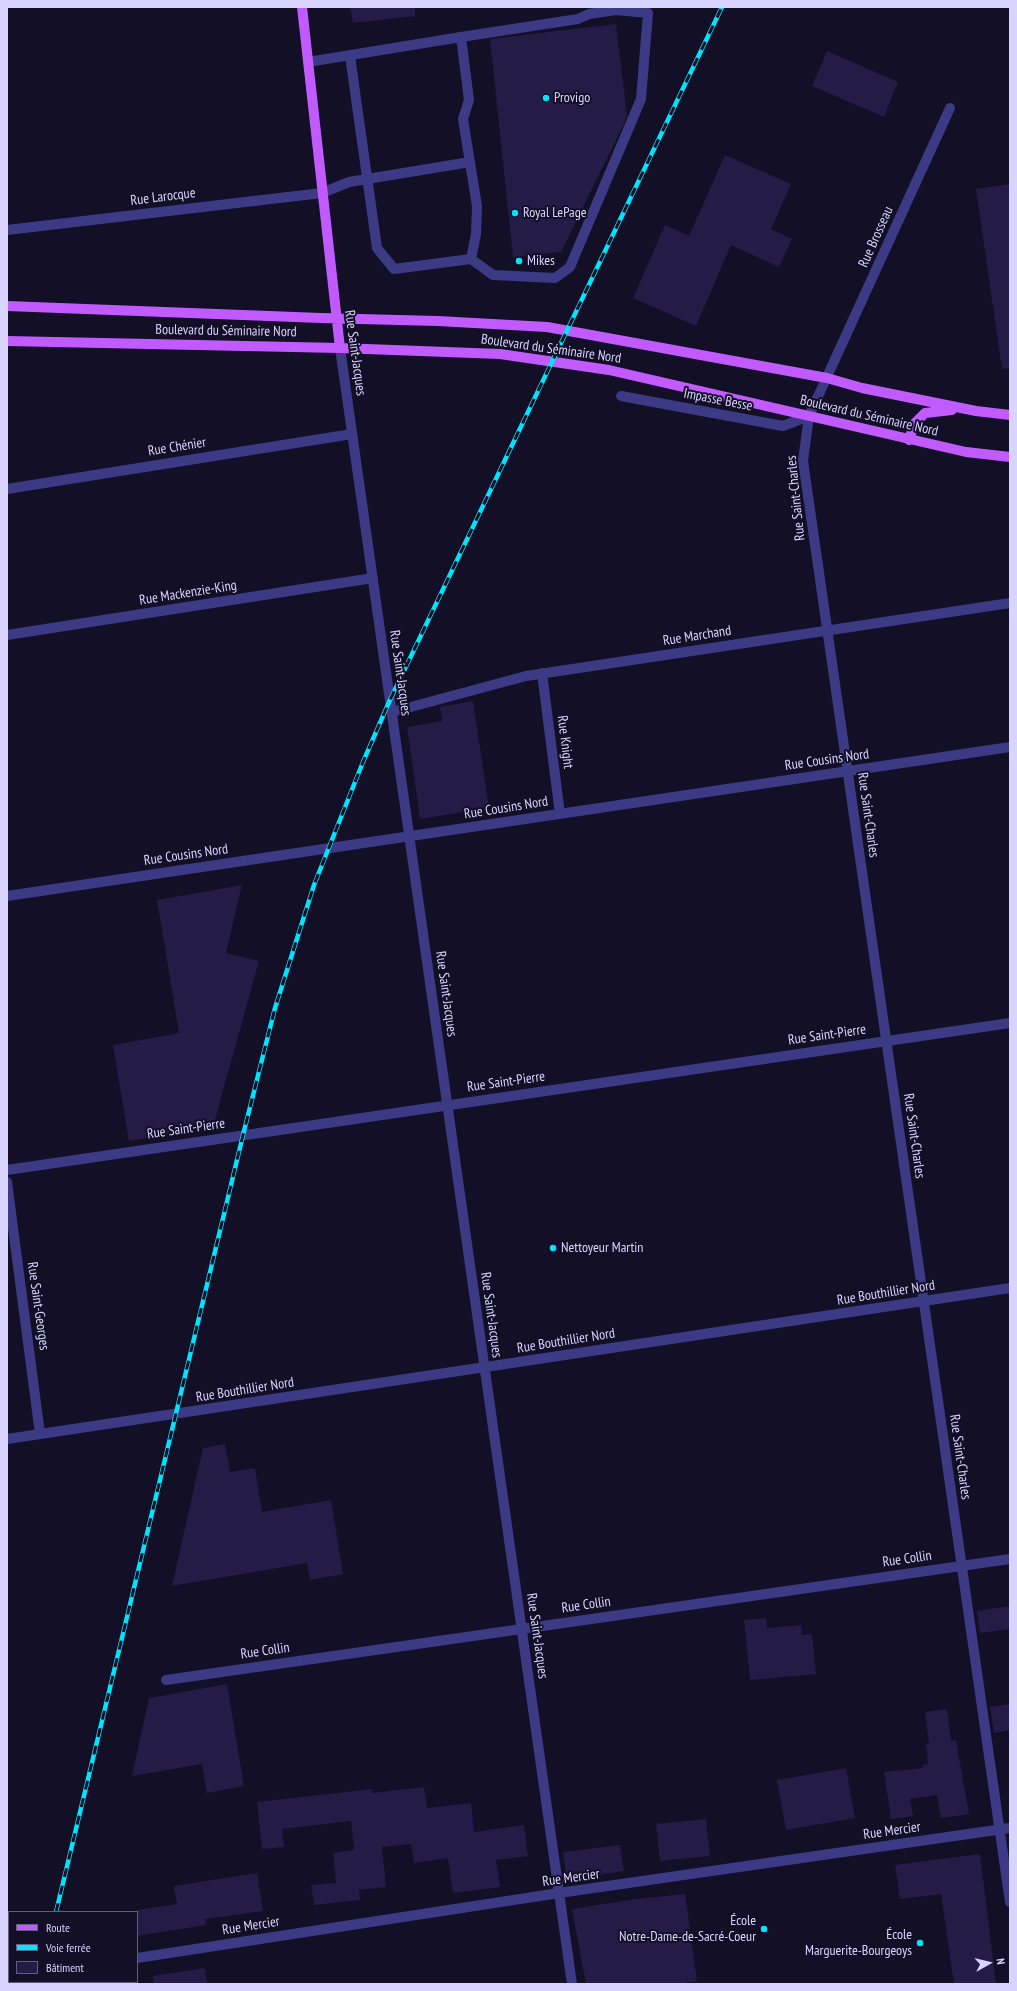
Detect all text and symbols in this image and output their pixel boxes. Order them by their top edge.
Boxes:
place label: Provigo [554,90,590,106]
marker: Provigo [541,93,551,103]
street label: Rue Larocque [130,185,196,209]
street label: Rue Brosseau [855,204,897,270]
place label: Royal LePage [523,205,587,221]
marker: Royal LePage [510,208,520,218]
place label: Mikes [527,253,555,269]
marker: Mikes [514,256,524,266]
street label: Rue Saint-Jacques [341,309,369,397]
street label: Boulevard du Séminaire Nord [155,321,297,341]
street label: Boulevard du Séminaire Nord [480,331,622,367]
street label: Impasse Besse [682,385,754,415]
street label: Boulevard du Séminaire Nord [798,392,940,440]
street label: Rue Chénier [147,434,207,460]
street label: Rue Saint-Charles [783,455,809,541]
street label: Rue Mackenzie-King [138,577,238,609]
street label: Rue Marchand [662,622,732,650]
street label: Rue Saint-Jacques [386,629,414,717]
street label: Rue Knight [553,714,577,770]
street label: Rue Cousins Nord [784,746,870,774]
street label: Rue Saint-Charles [854,771,882,859]
street label: Rue Cousins Nord [463,793,549,823]
street label: Rue Cousins Nord [143,841,229,869]
street label: Rue Saint-Jacques [432,950,460,1038]
street label: Rue Saint-Pierre [787,1021,867,1049]
street label: Rue Saint-Pierre [466,1068,546,1096]
street label: Rue Saint-Charles [900,1092,928,1180]
street label: Rue Saint-Pierre [146,1115,226,1143]
place label: Nettoyeur Martin [561,1240,643,1256]
marker: Nettoyeur Martin [548,1243,558,1253]
street label: Rue Saint-Georges [23,1261,53,1351]
street label: Rue Saint-Jacques [477,1271,505,1359]
street label: Rue Bouthillier Nord [836,1277,936,1309]
street label: Rue Bouthillier Nord [516,1325,616,1357]
street label: Rue Bouthillier Nord [195,1374,295,1406]
street label: Rue Saint-Charles [946,1413,974,1501]
street label: Rue Collin [881,1547,933,1571]
street label: Rue Saint-Jacques [523,1592,551,1680]
street label: Rue Collin [560,1593,612,1617]
street label: Rue Collin [239,1639,291,1663]
street label: Rue Mercier [862,1819,922,1843]
street label: Rue Mercier [541,1866,601,1890]
legend [8,1911,138,1983]
street label: Rue Mercier [221,1913,281,1939]
place label: École Notre-Dame-de-Sacré-Coeur [619,1913,756,1946]
text: Route [46,1920,70,1935]
marker: École Notre-Dame-de-Sacré-Coeur [759,1924,769,1934]
place label: École Marguerite-Bourgeoys [805,1927,912,1960]
marker: École Marguerite-Bourgeoys [915,1938,925,1948]
text: Voie ferrée [46,1940,91,1955]
north arrow [969,1943,1009,1983]
text: N [994,1957,1008,1965]
text: Bâtiment [46,1960,84,1975]

